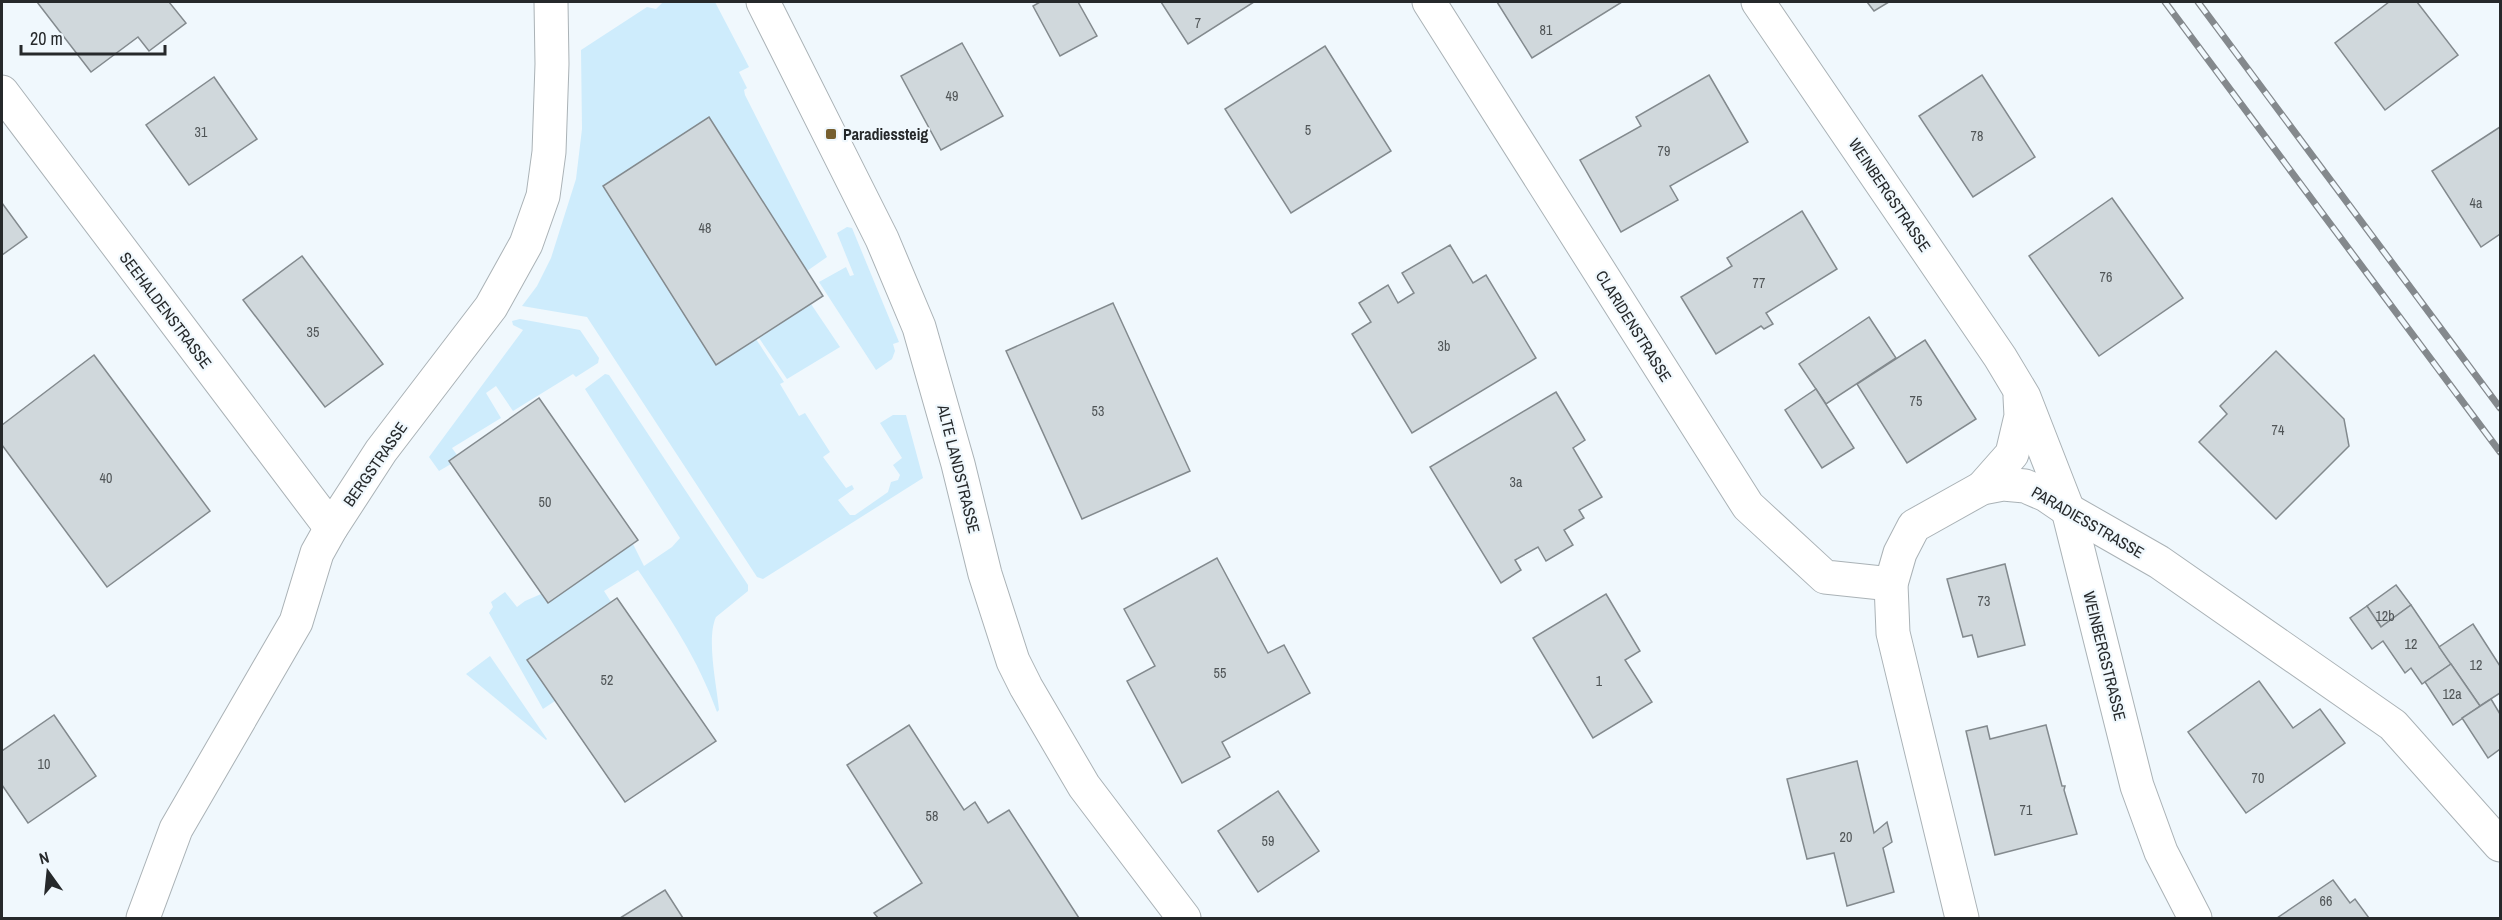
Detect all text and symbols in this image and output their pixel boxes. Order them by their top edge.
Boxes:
house number: 7 [1195,14,1201,32]
scale bar [21,18,165,56]
house number: 81 [1540,21,1553,39]
text: 20 m [30,26,63,51]
house number: 49 [946,87,958,105]
house number: 5 [1305,121,1311,139]
house number: 31 [195,123,208,141]
place label: Paradiessteig [843,123,928,145]
marker: Paradiessteig [824,127,838,141]
house number: 78 [1971,127,1983,145]
street label: WEINBERGSTRASSE [1844,134,1936,256]
house number: 79 [1658,142,1670,160]
house number: 4a [2470,194,2483,212]
house number: 48 [699,219,711,237]
street label: SEEHALDENSTRASSE [115,247,217,373]
street label: CLARIDENSTRASSE [1591,266,1677,386]
house number: 76 [2100,268,2112,286]
house number: 77 [1753,274,1765,292]
house number: 35 [307,323,319,341]
house number: 3b [1438,337,1450,355]
house number: 75 [1910,392,1922,410]
street label: ALTE LANDSTRASSE [932,401,986,536]
house number: 53 [1092,402,1104,420]
street label: BERGSTRASSE [338,417,412,511]
house number: 74 [2272,421,2285,439]
house number: 40 [100,469,112,487]
house number: 3a [1510,473,1523,491]
street label: PARADIESSTRASSE [2028,481,2148,563]
house number: 50 [539,493,551,511]
street label: WEINBERGSTRASSE [2078,589,2132,723]
house number: 73 [1978,592,1990,610]
house number: 12b [2375,607,2395,625]
house number: 12 [2405,635,2417,653]
house number: 12 [2470,656,2482,674]
house number: 55 [1214,664,1226,682]
house number: 52 [601,671,613,689]
house number: 1 [1596,672,1603,690]
house number: 12a [2442,685,2462,703]
house number: 10 [38,755,50,773]
house number: 70 [2252,769,2264,787]
house number: 71 [2020,801,2033,819]
house number: 58 [926,807,938,825]
house number: 20 [1840,828,1852,846]
house number: 59 [1262,832,1274,850]
north arrow [18,842,78,902]
text: N [37,846,52,869]
house number: 66 [2320,892,2332,910]

